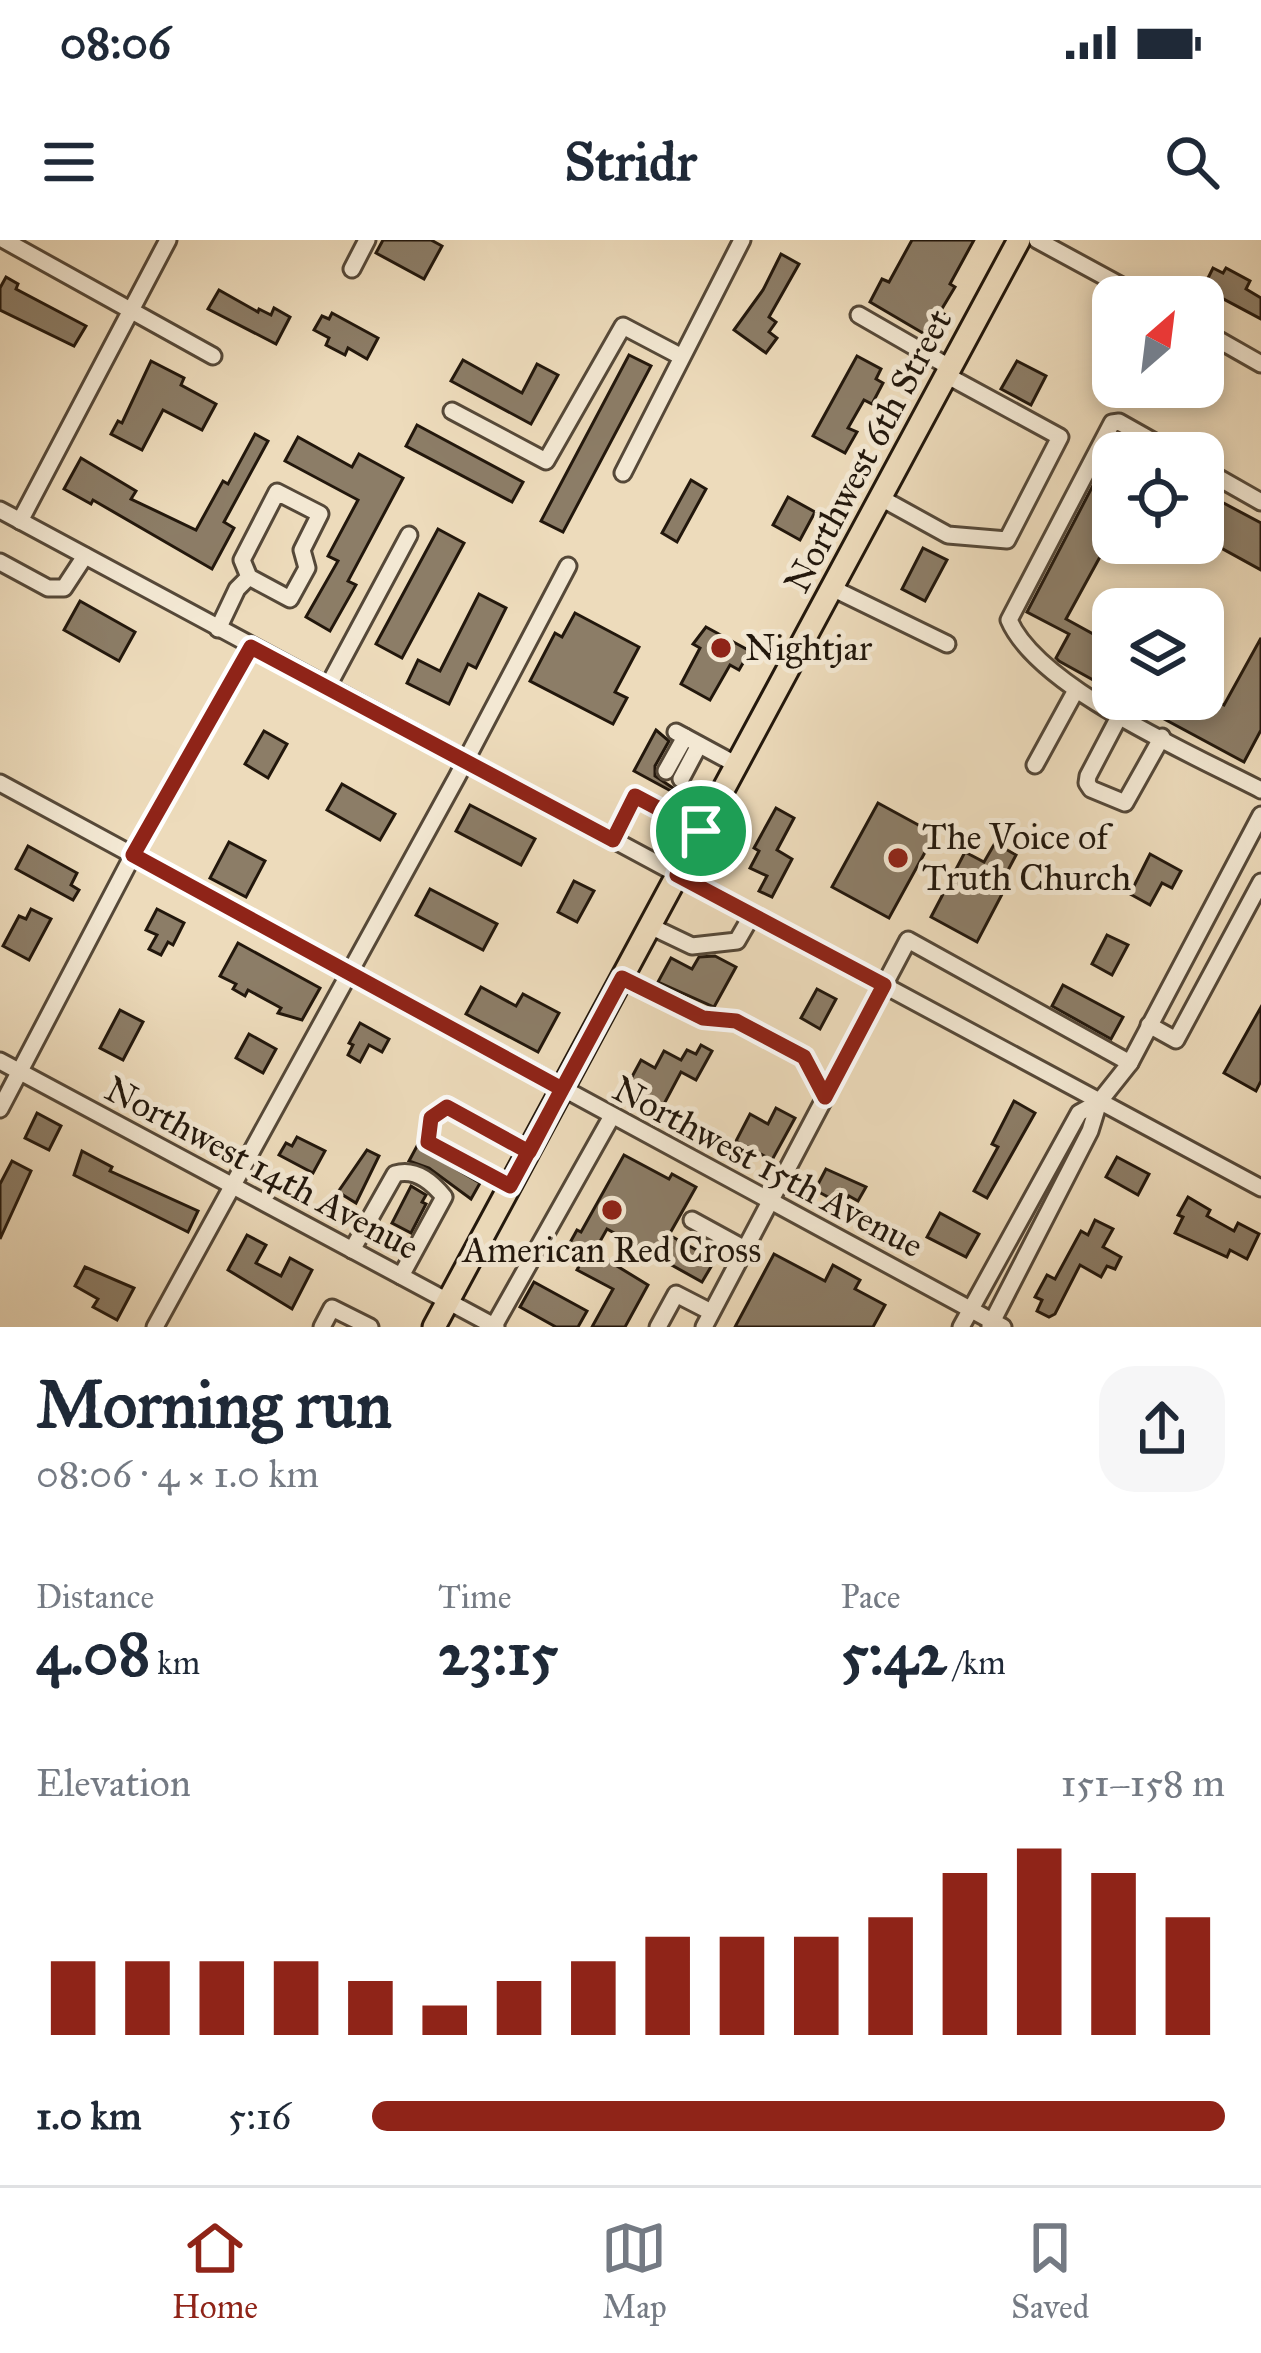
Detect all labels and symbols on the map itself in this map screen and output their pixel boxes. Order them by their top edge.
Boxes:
north arrow [1092,276,1224,408]
street label: Northwest 6th Street [775,302,961,600]
place label: Nightjar [745,626,873,670]
marker: Nightjar [708,635,734,661]
pin [650,780,752,882]
place label: The Voice of Truth Church [922,815,1131,900]
marker: The Voice of Truth Church [885,845,911,871]
street label: Northwest 14th Avenue [98,1067,426,1269]
street label: Northwest 15th Avenue [605,1067,931,1267]
marker: American Red Cross [599,1197,625,1223]
place label: American Red Cross [461,1228,761,1272]

